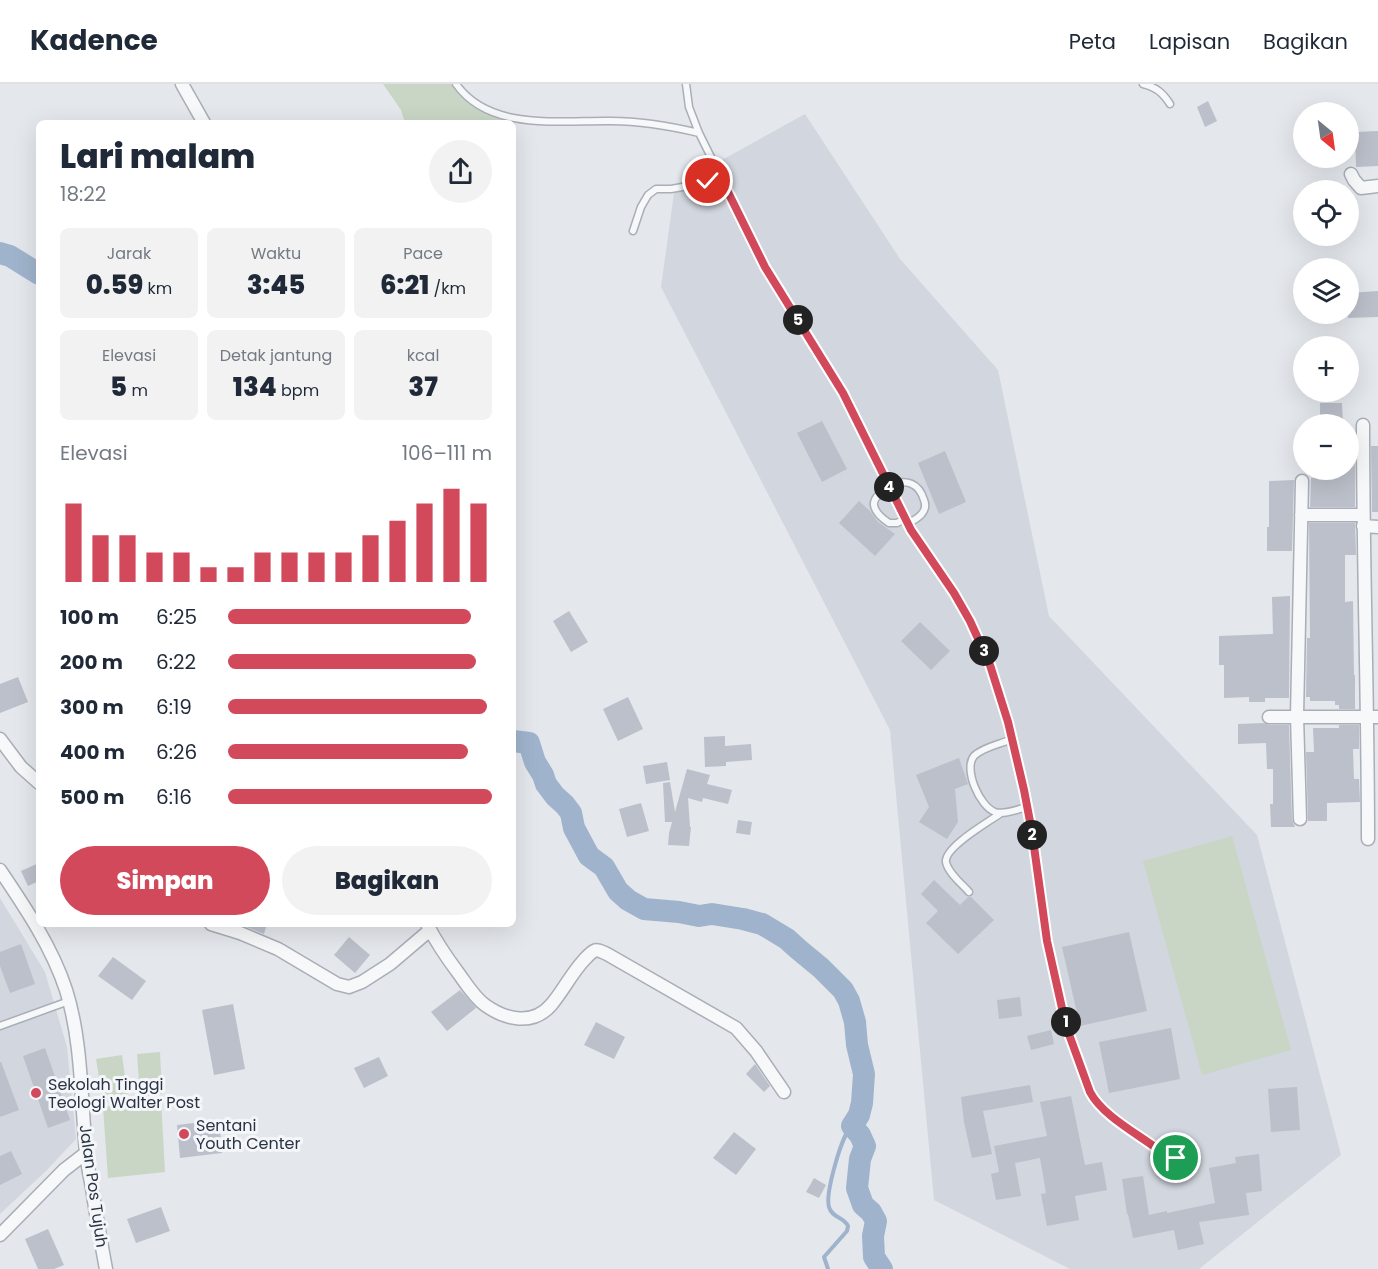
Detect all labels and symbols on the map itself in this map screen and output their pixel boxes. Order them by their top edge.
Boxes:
north arrow [1293,102,1359,168]
pin [682,155,733,206]
pin: 5 [783,305,813,335]
pin: 4 [874,472,904,502]
pin: 3 [969,636,999,666]
pin: 2 [1017,820,1047,850]
pin: 1 [1051,1007,1081,1037]
place label: Sekolah Tinggi Teologi Walter Post [48,1073,200,1114]
marker: Sekolah Tinggi Teologi Walter Post [29,1086,43,1100]
place label: Sentani Youth Center [196,1114,300,1155]
street label: Jalan Pos Tujuh [73,1123,114,1249]
marker: Sentani Youth Center [177,1127,191,1141]
pin [1150,1132,1201,1183]

